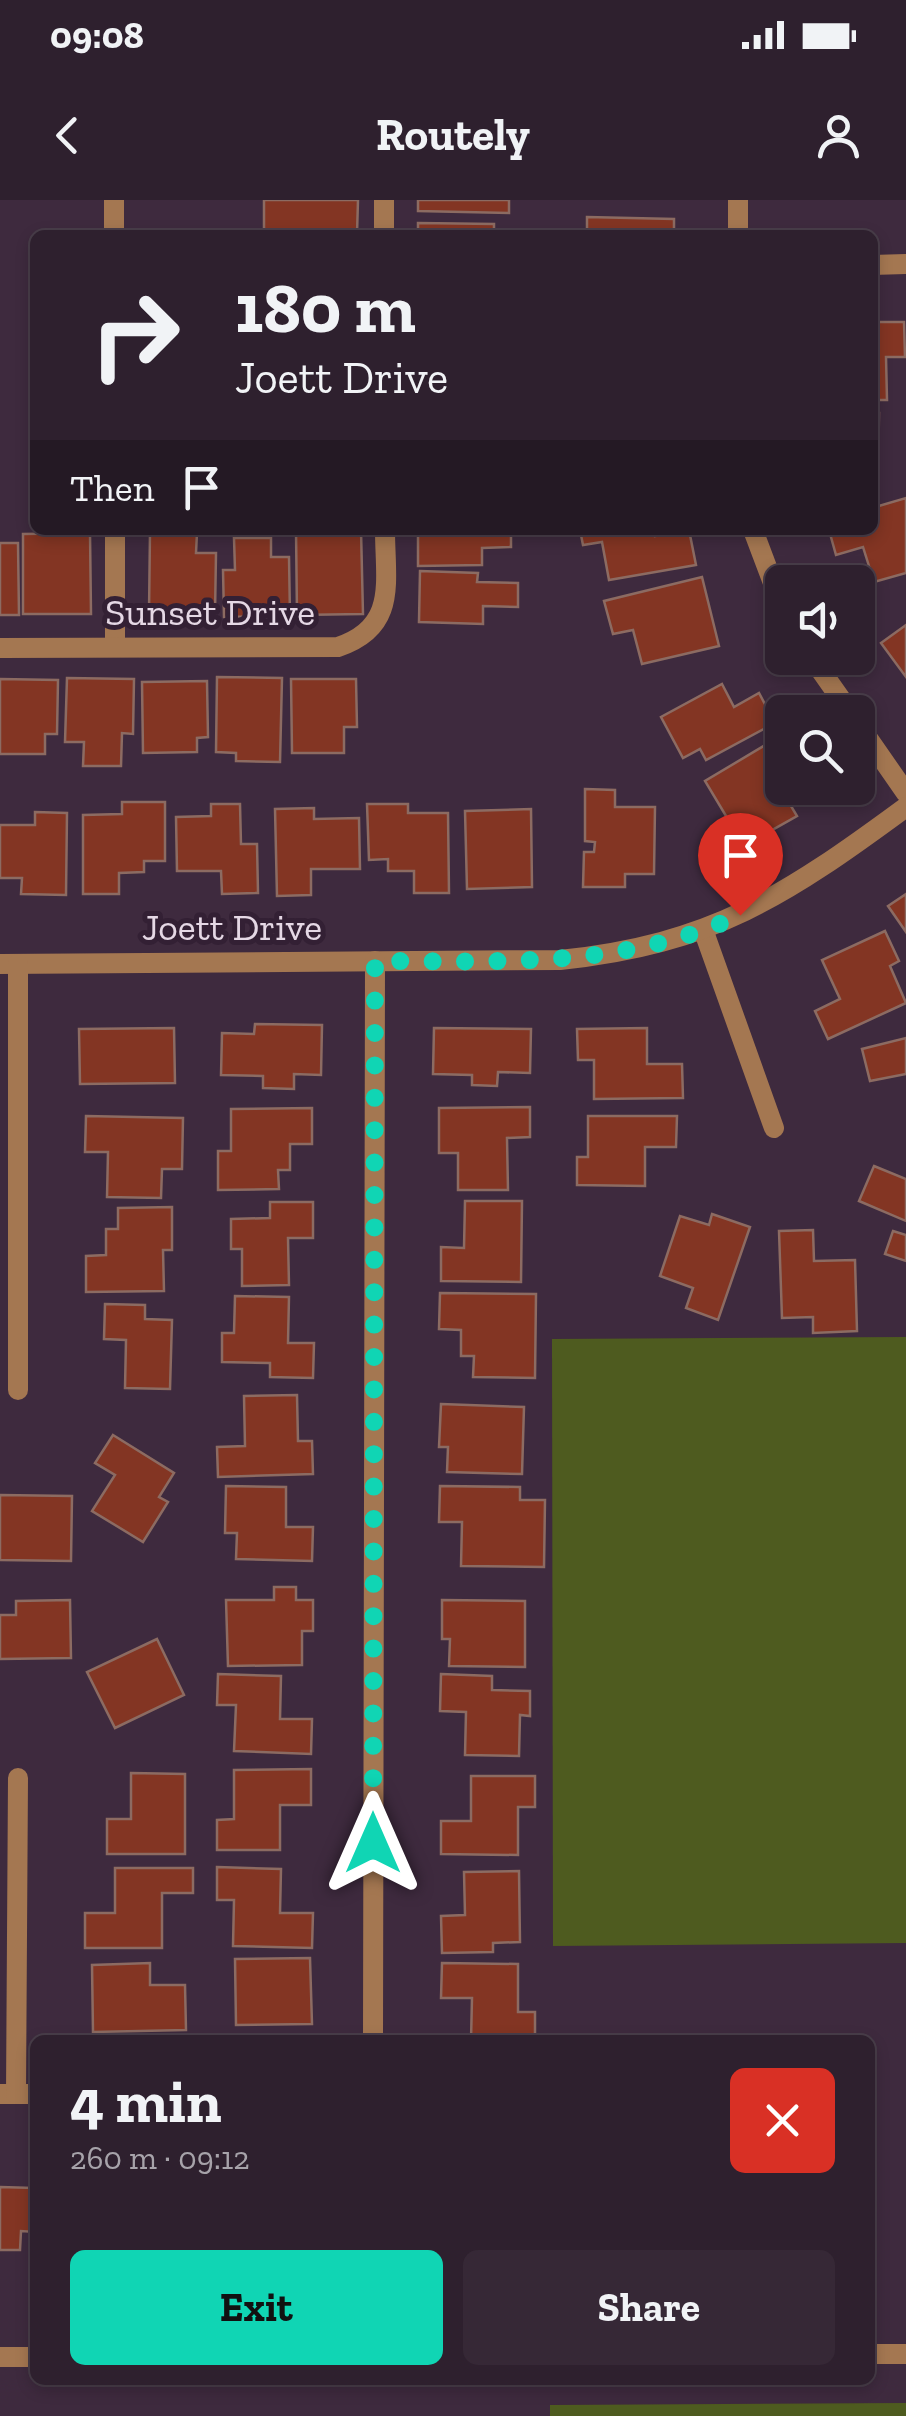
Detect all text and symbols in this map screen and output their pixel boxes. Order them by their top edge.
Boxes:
text: 09:08 [50,12,144,58]
icon: back [40,108,95,163]
text: Routely [376,108,530,162]
icon: person [811,108,866,163]
text: 180 m [235,266,416,350]
icon: right [70,270,200,400]
text: Joett Drive [235,351,448,405]
icon: arrive [174,460,229,515]
text: Then [70,465,154,511]
map controls [765,565,875,805]
button: sound [765,565,875,675]
street label: Sunset Drive [105,589,315,635]
button: search [765,695,875,805]
pin [698,813,783,916]
icon: arrive [713,828,768,883]
street label: Joett Drive [142,904,322,950]
position arrow [321,1791,425,1895]
text: 4 min [70,2065,222,2137]
button: close [730,2068,835,2173]
text: 260 m · 09:12 [70,2139,250,2177]
button: Exit [70,2250,443,2365]
button: Share [463,2250,835,2365]

